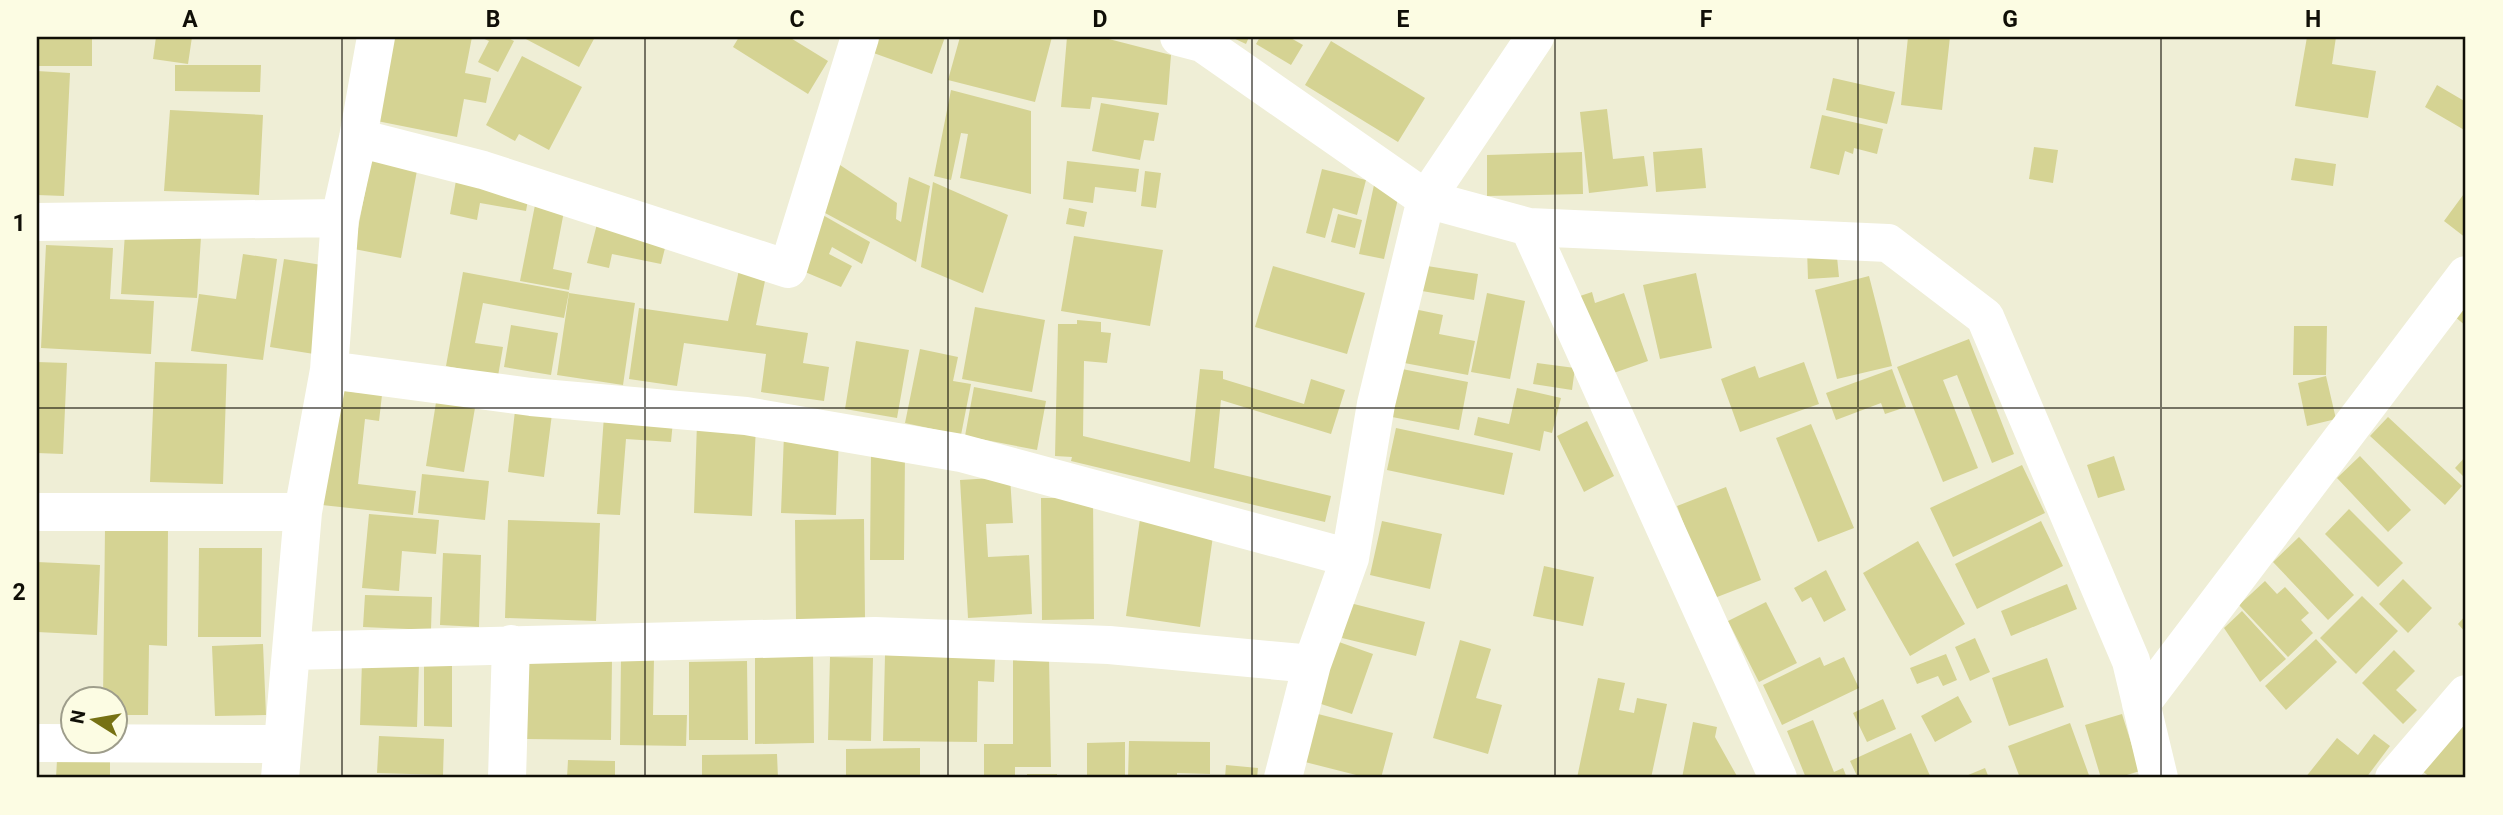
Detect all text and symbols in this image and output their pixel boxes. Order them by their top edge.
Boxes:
text: A [182,6,198,33]
text: B [486,6,500,33]
text: C [789,6,805,33]
text: D [1093,6,1107,33]
text: E [1397,6,1410,33]
text: F [1700,6,1713,33]
text: G [2002,6,2018,33]
text: H [2305,6,2321,33]
text: 1 [12,210,26,237]
text: 2 [12,579,26,606]
north arrow [60,686,130,756]
text: N [65,708,90,726]

